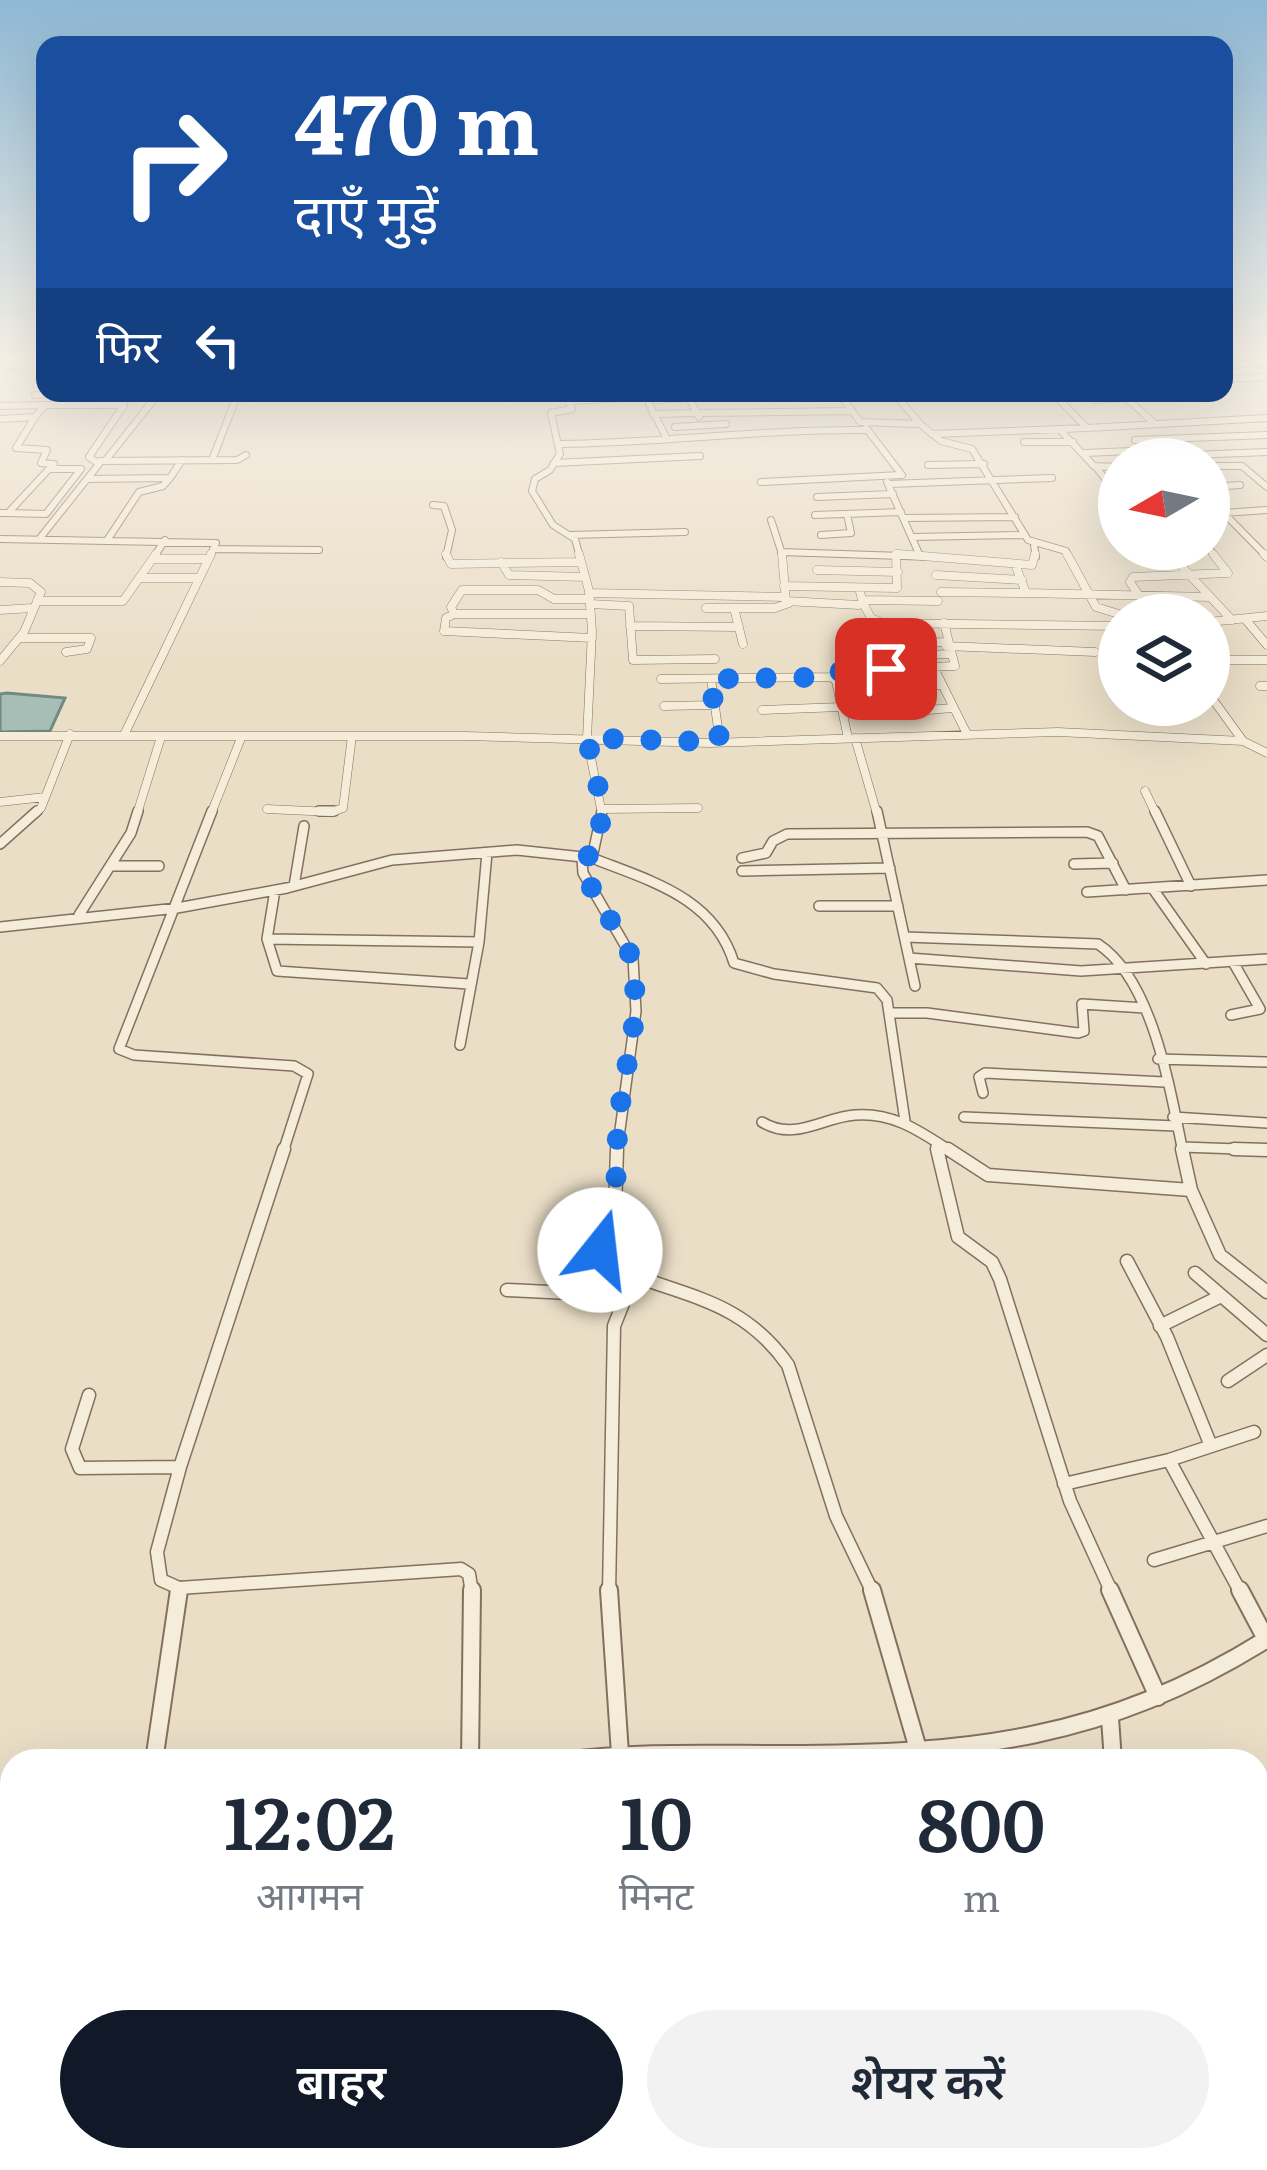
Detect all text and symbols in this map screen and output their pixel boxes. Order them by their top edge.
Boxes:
text: 470 m [294,56,539,181]
icon: right [96,84,252,240]
text: दाएँ मुड़ें [294,170,439,251]
text: फिर [96,310,161,377]
icon: left [185,312,251,378]
north arrow [1098,438,1230,570]
map controls [1098,438,1230,726]
button: layers [1098,594,1230,726]
pin [835,618,937,720]
icon: arrive [853,636,919,702]
position arrow [537,1187,663,1313]
text: 12:02 [224,1765,395,1872]
text: 10 [620,1765,693,1872]
text: 800 [918,1767,1045,1874]
text: आगमन [256,1864,363,1922]
text: मिनट [619,1864,694,1922]
text: m [962,1866,1000,1924]
button: बाहर [60,2010,623,2148]
button: शेयर करें [647,2010,1209,2148]

